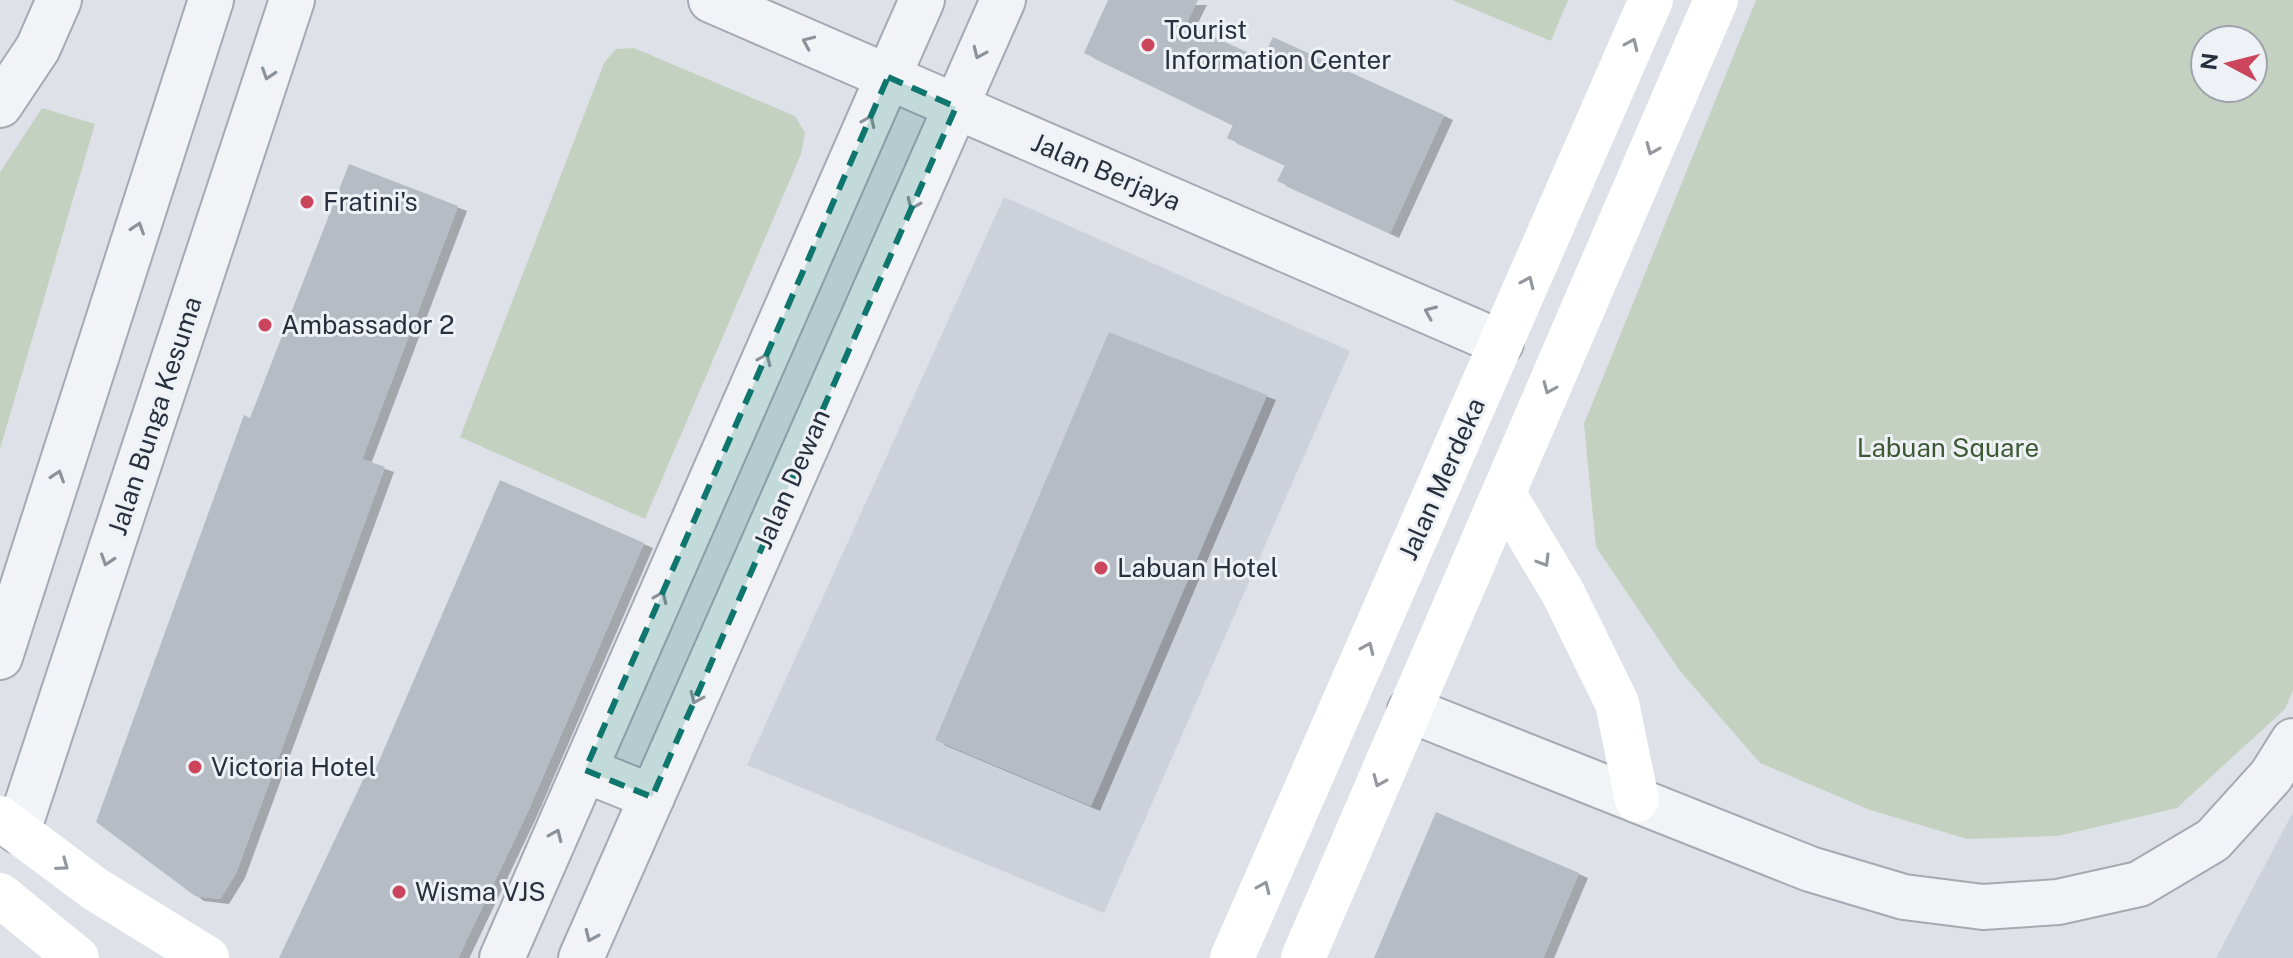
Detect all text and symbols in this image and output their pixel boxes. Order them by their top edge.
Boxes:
place label: Tourist Information Center [1164,14,1391,75]
north arrow [2189,24,2269,104]
one-way arrow [801,36,816,52]
marker: Tourist Information Center [1139,36,1157,54]
one-way arrow [1623,37,1639,52]
one-way arrow [973,45,989,59]
text: N [2195,51,2223,72]
one-way arrow [261,66,277,80]
one-way arrow [860,115,876,129]
street label: Jalan Berjaya [1027,126,1185,217]
one-way arrow [1646,141,1662,155]
place label: Fratini's [323,186,418,217]
marker: Fratini's [298,193,316,211]
one-way arrow [907,195,923,210]
one-way arrow [128,222,144,236]
one-way arrow [1518,276,1534,290]
street label: Jalan Bunga Kesuma [101,293,208,539]
one-way arrow [1424,305,1438,321]
place label: Ambassador 2 [281,309,454,340]
marker: Ambassador 2 [256,316,274,334]
one-way arrow [755,353,771,367]
one-way arrow [1543,379,1559,394]
street label: Jalan Merdeka [1392,393,1491,565]
street label: Jalan Dewan [747,404,836,554]
park label: Labuan Square [1857,432,2039,463]
one-way arrow [49,470,65,483]
one-way arrow [101,552,117,566]
place label: Labuan Hotel [1117,552,1278,583]
one-way arrow [1534,552,1549,567]
marker: Labuan Hotel [1092,559,1110,577]
one-way arrow [651,591,667,605]
one-way arrow [1358,642,1374,656]
one-way arrow [689,690,705,704]
place label: Victoria Hotel [211,751,376,782]
marker: Victoria Hotel [186,758,204,776]
one-way arrow [1373,773,1389,788]
one-way arrow [547,829,563,844]
one-way arrow [54,855,69,869]
place label: Wisma VJS [415,876,546,907]
one-way arrow [1254,880,1270,895]
marker: Wisma VJS [390,883,408,901]
one-way arrow [585,928,601,942]

